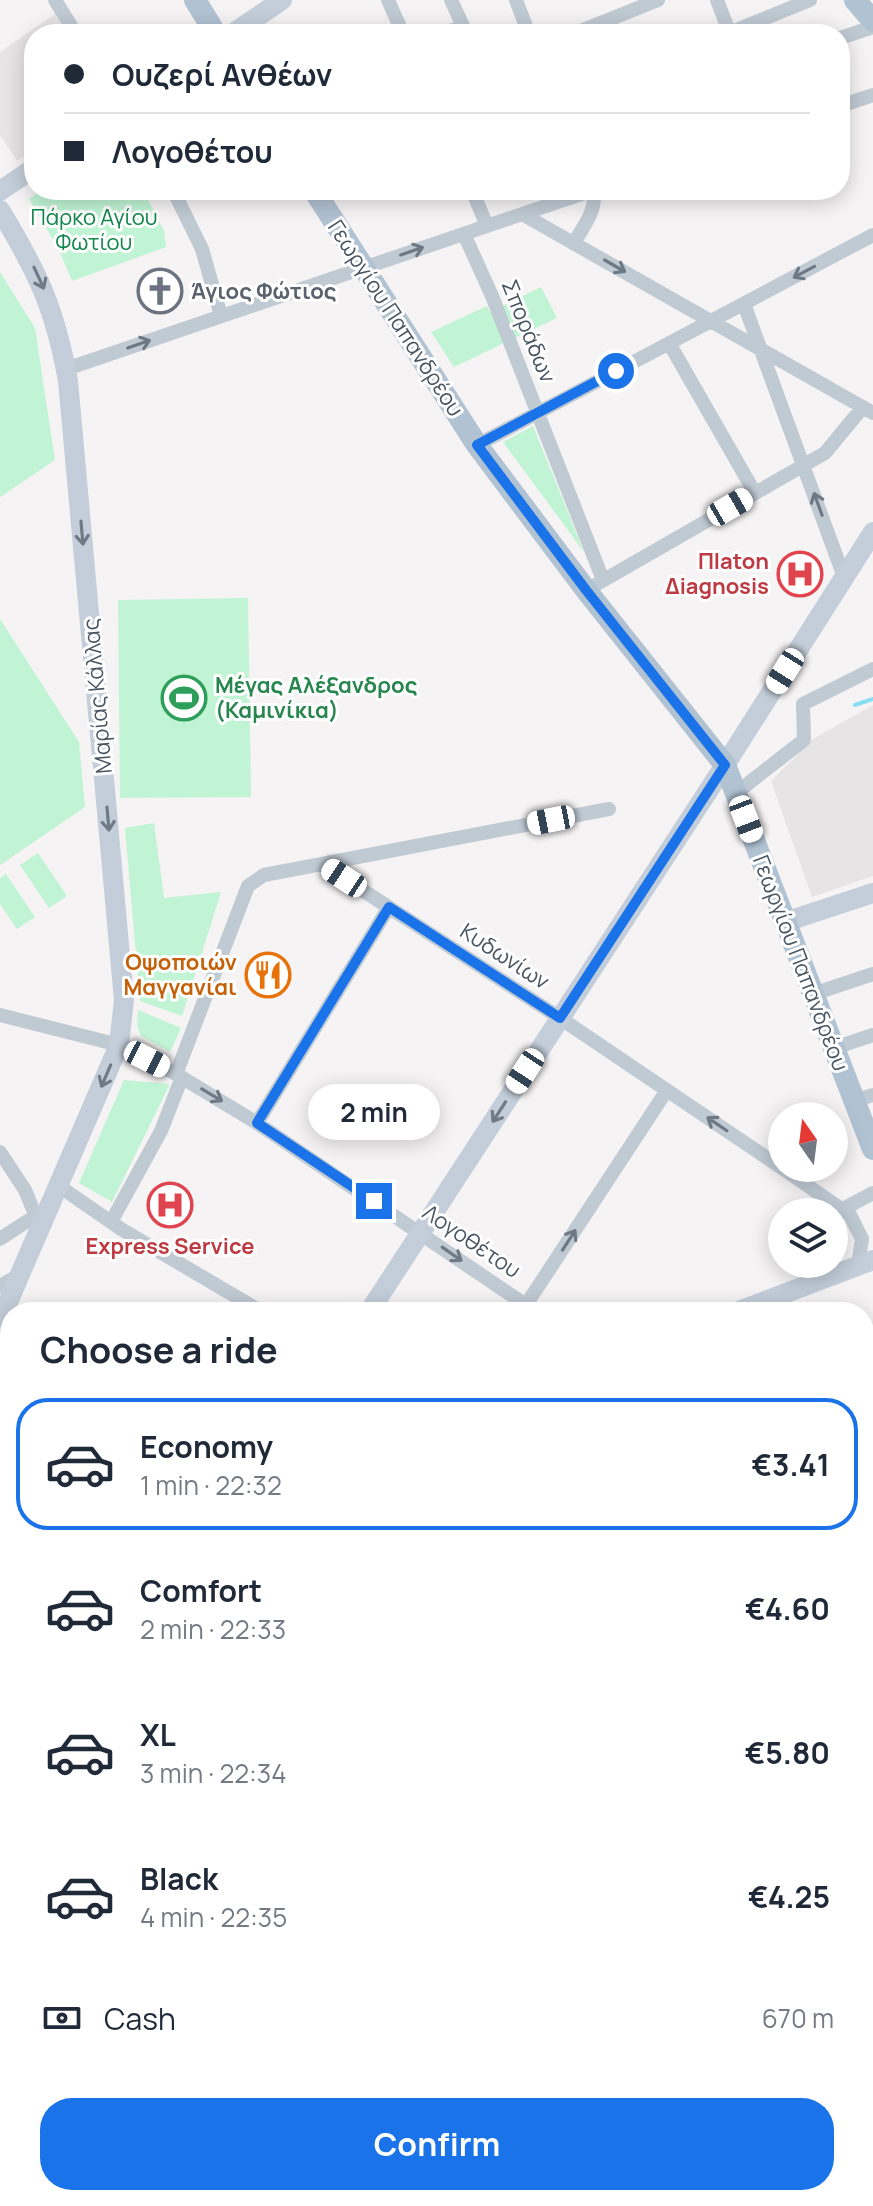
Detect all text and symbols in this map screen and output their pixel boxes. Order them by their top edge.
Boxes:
text: Ουζερί Ανθέων [112,54,332,95]
text: Λογοθέτου [112,131,273,172]
park label: Πάρκο Αγίου Φωτίου [30,202,158,257]
street label: Γεωργίου Παπανδρέου [321,214,471,422]
one-way arrow [399,243,424,258]
one-way arrow [602,259,626,274]
one-way arrow [32,265,47,289]
one-way arrow [793,265,817,281]
church icon: Άγιος Φώτιος [136,267,184,315]
street label: Σποράδων [495,275,563,387]
place label: Άγιος Φώτιος [191,276,337,306]
one-way arrow [127,335,152,350]
route start [598,353,634,389]
car [703,485,757,529]
one-way arrow [809,491,824,516]
one-way arrow [74,519,89,545]
place label: Πlaton Δiagnosis [665,546,769,601]
hospital icon: Πlaton Δiagnosis [776,550,824,598]
street label: Μαρίας Κάλλας [75,617,119,775]
car [762,644,808,698]
place label: Μέγας Αλέξανδρος (Καμινίκια) [215,670,417,725]
sports icon: Μέγας Αλέξανδρος (Καμινίκια) [160,674,208,722]
car [726,792,766,846]
car [525,804,577,836]
one-way arrow [100,805,115,832]
street label: Γεωργίου Παπανδρέου [746,851,856,1075]
car [317,855,371,901]
street label: Κυδωνίων [455,916,555,996]
place label: Οψοποιών Μαγγανίαι [123,947,237,1002]
restaurant icon: Οψοποιών Μαγγανίαι [244,951,292,999]
car [120,1037,174,1081]
car [502,1044,548,1098]
one-way arrow [97,1063,112,1087]
callout: 2 min [308,1085,440,1141]
one-way arrow [200,1088,223,1104]
text: 2 min [340,1094,408,1130]
one-way arrow [491,1100,507,1123]
north arrow [768,1102,848,1182]
map controls [768,1102,848,1278]
one-way arrow [707,1116,729,1132]
hospital icon: Express Service [146,1181,194,1229]
route end [356,1183,392,1219]
street label: Λογοθέτου [417,1197,527,1285]
button: layers [768,1198,848,1278]
one-way arrow [561,1229,577,1251]
place label: Express Service [85,1231,255,1261]
one-way arrow [441,1246,463,1262]
text: Choose a ride [40,1325,278,1374]
text: Economy [140,1426,273,1467]
icon: car [44,1428,116,1500]
text: €3.41 [752,1444,830,1485]
text: 1 min · 22:32 [140,1467,282,1503]
text: Comfort [140,1570,262,1611]
icon: car [44,1572,116,1644]
text: €4.60 [745,1588,830,1629]
text: 2 min · 22:33 [140,1611,286,1647]
text: XL [140,1714,176,1755]
icon: car [44,1716,116,1788]
text: €5.80 [745,1732,830,1773]
text: 3 min · 22:34 [140,1755,287,1791]
text: Black [140,1858,218,1899]
icon: car [44,1860,116,1932]
text: €4.25 [748,1876,830,1917]
text: 4 min · 22:35 [140,1899,287,1935]
icon: cash [40,1996,84,2040]
text: Cash [104,1998,176,2039]
text: 670 m [762,2000,834,2036]
button: Confirm [40,2098,834,2190]

